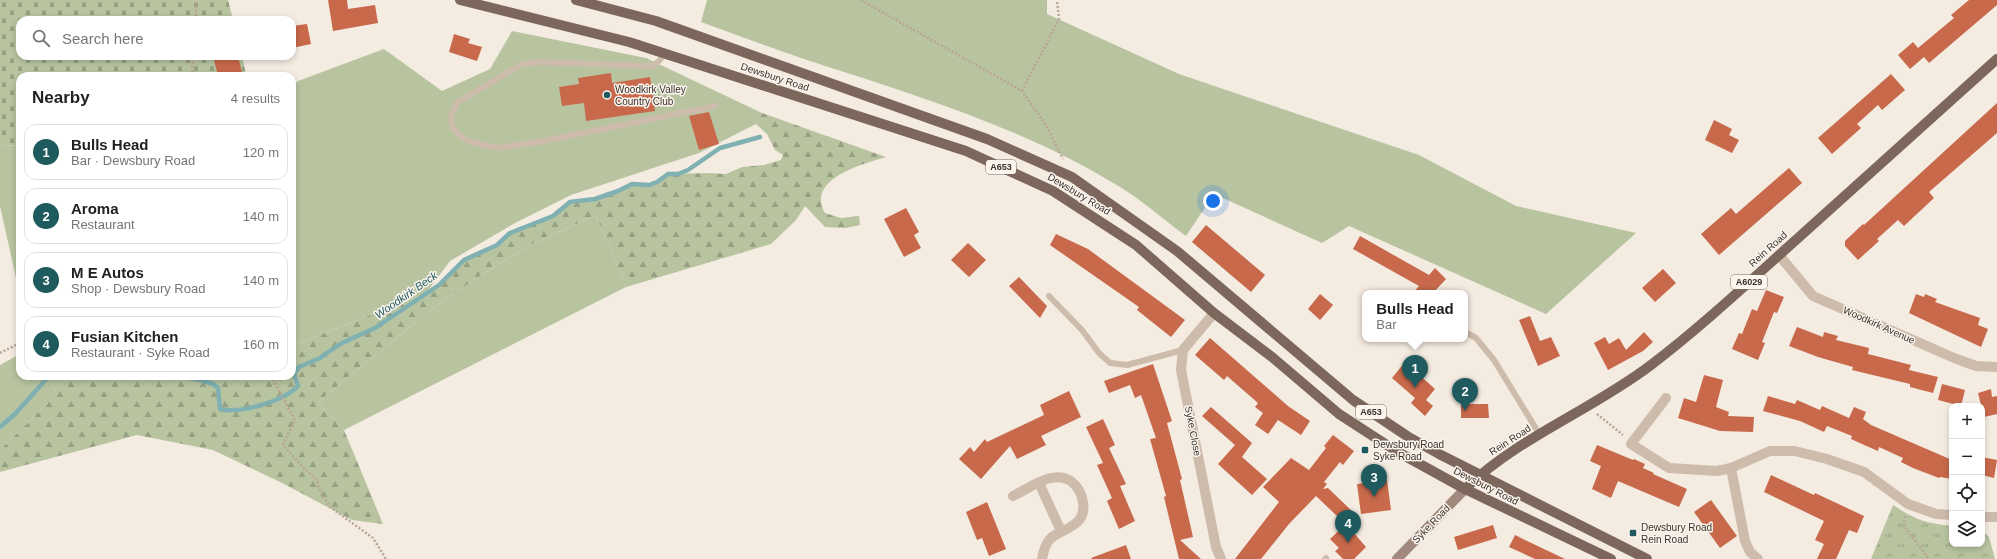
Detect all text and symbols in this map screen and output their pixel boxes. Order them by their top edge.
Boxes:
search box [16,16,296,60]
icon: search [30,27,52,49]
text: Search here [62,30,144,47]
street label: Dewsbury Road [739,61,811,93]
place label: Woodkirk Valley Country Club [615,84,686,107]
text: Nearby [32,88,90,107]
marker: Woodkirk Valley Country Club [602,90,612,100]
text: 4 results [231,91,280,106]
text: Bulls Head [71,136,149,153]
text: 1 [42,145,50,160]
text: 120 m [243,145,279,160]
text: Bar · Dewsbury Road [71,153,195,168]
road number: A653 [986,160,1016,174]
street label: Dewsbury Road [1046,171,1112,217]
your location [1203,191,1223,211]
text: Aroma [71,200,119,217]
text: 2 [42,209,50,224]
text: 140 m [243,209,279,224]
text: Restaurant [71,217,135,232]
street label: Rein Road [1747,229,1789,269]
text: M E Autos [71,264,144,281]
water label: Woodkirk Beck [373,269,440,321]
text: 3 [42,273,50,288]
text: 140 m [243,273,279,288]
road number: A6029 [1731,275,1767,289]
text: Shop · Dewsbury Road [71,281,205,296]
popup [1362,290,1468,342]
text: Bulls Head [1376,300,1454,317]
street label: Woodkirk Avenue [1841,304,1917,346]
text: Bar [1376,317,1396,332]
text: Fusian Kitchen [71,328,179,345]
text: 4 [42,337,50,352]
text: 160 m [243,337,279,352]
text: Restaurant · Syke Road [71,345,210,360]
pin: 1 [1402,355,1428,388]
pin: 2 [1452,378,1478,411]
map controls [1949,403,1985,547]
button: + [1949,403,1985,439]
street label: Syke Close [1183,405,1203,457]
road number: A653 [1356,405,1386,419]
street label: Rein Road [1487,423,1533,457]
place label: Dewsbury Road Syke Road [1373,439,1444,462]
button: − [1949,439,1985,475]
marker: Dewsbury Road Syke Road [1360,445,1370,455]
pin: 3 [1361,464,1387,497]
street label: Dewsbury Road [1452,465,1520,507]
button: locate [1949,475,1985,511]
street label: Syke Road [1410,503,1452,545]
pin: 4 [1335,510,1361,543]
button: layers [1949,511,1985,547]
place label: Dewsbury Road Rein Road [1641,522,1712,545]
marker: Dewsbury Road Rein Road [1628,528,1638,538]

